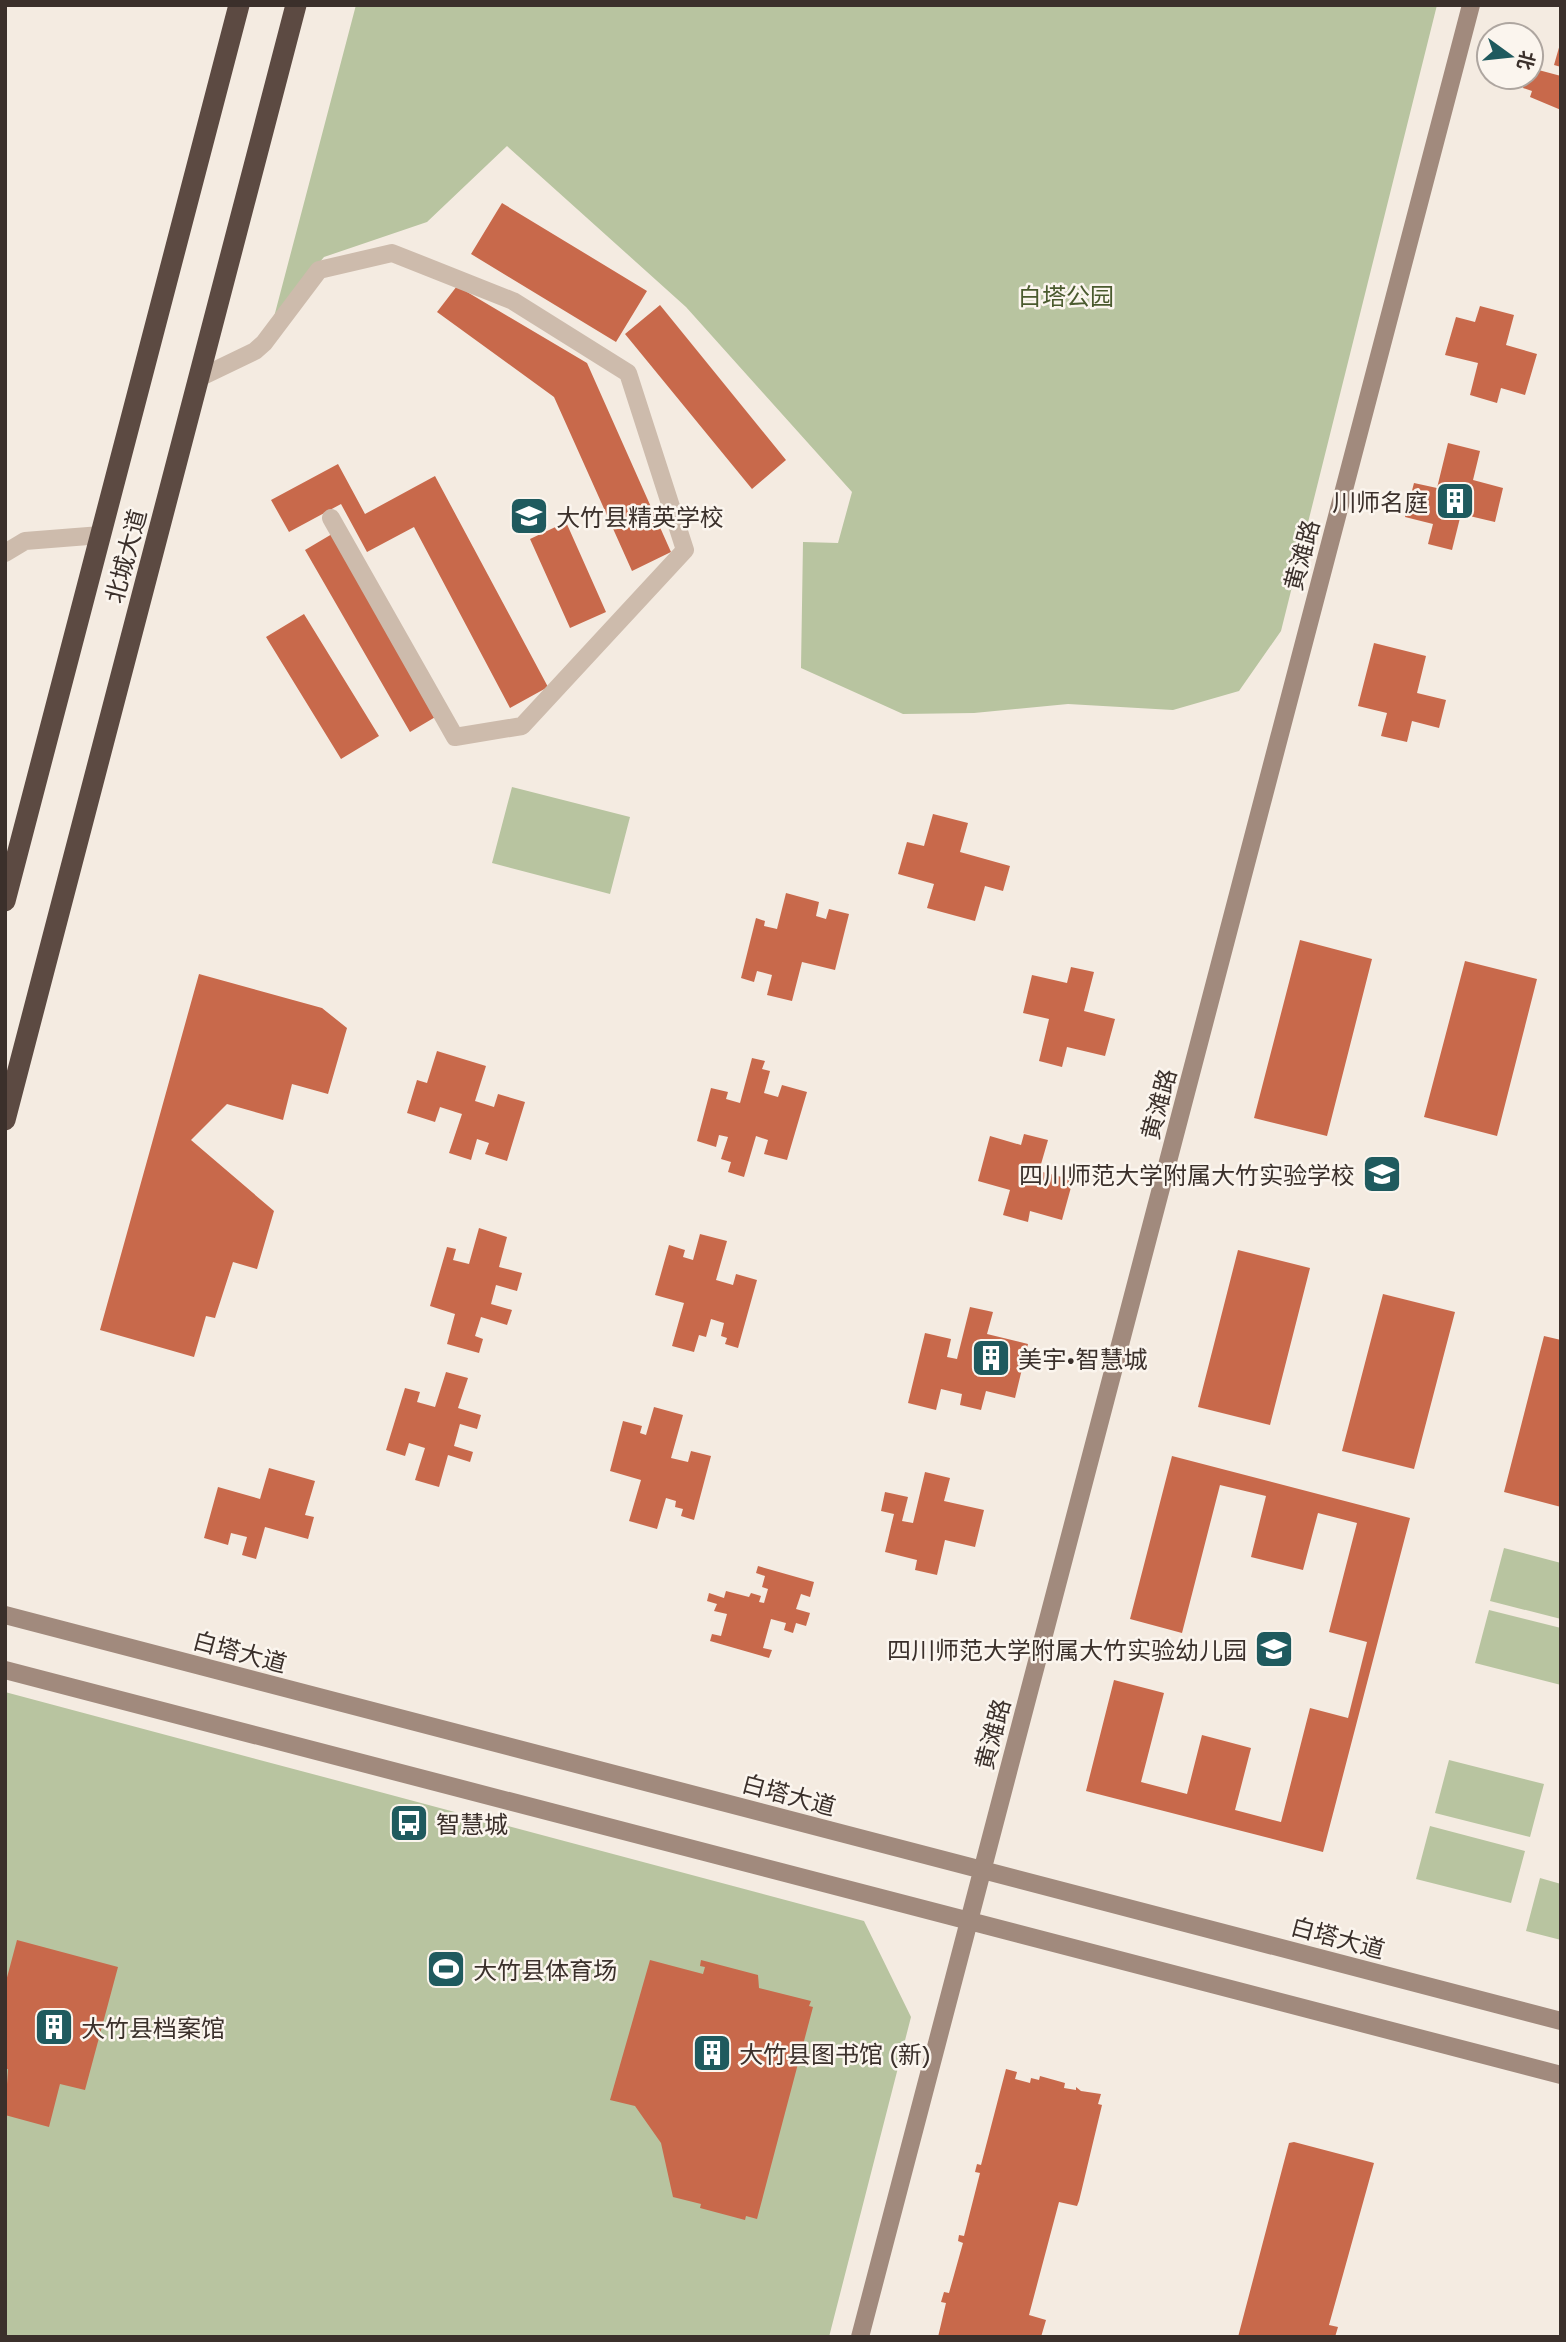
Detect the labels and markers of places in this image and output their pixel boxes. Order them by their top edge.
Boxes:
building icon: 川师名庭 [1434,480,1476,522]
place label: 川师名庭 [1332,487,1428,516]
school or university icon: 大竹县精英学校 [508,495,550,537]
place label: 大竹县精英学校 [556,502,724,531]
school or university icon: 四川师范大学附属大竹实验学校 [1361,1153,1403,1195]
place label: 四川师范大学附属大竹实验学校 [1019,1160,1355,1189]
building icon: 美宇•智慧城 [970,1337,1012,1379]
place label: 美宇•智慧城 [1018,1344,1148,1373]
school or university icon: 四川师范大学附属大竹实验幼儿园 [1253,1628,1295,1670]
place label: 四川师范大学附属大竹实验幼儿园 [887,1635,1247,1664]
bus stop icon: 智慧城 [388,1802,430,1844]
place label: 智慧城 [436,1809,508,1838]
sports icon: 大竹县体育场 [425,1948,467,1990]
place label: 大竹县体育场 [473,1955,617,1984]
building icon: 大竹县档案馆 [33,2006,75,2048]
place label: 大竹县档案馆 [81,2013,225,2042]
building icon: 大竹县图书馆 (新) [691,2032,733,2074]
place label: 大竹县图书馆 (新) [739,2039,931,2068]

